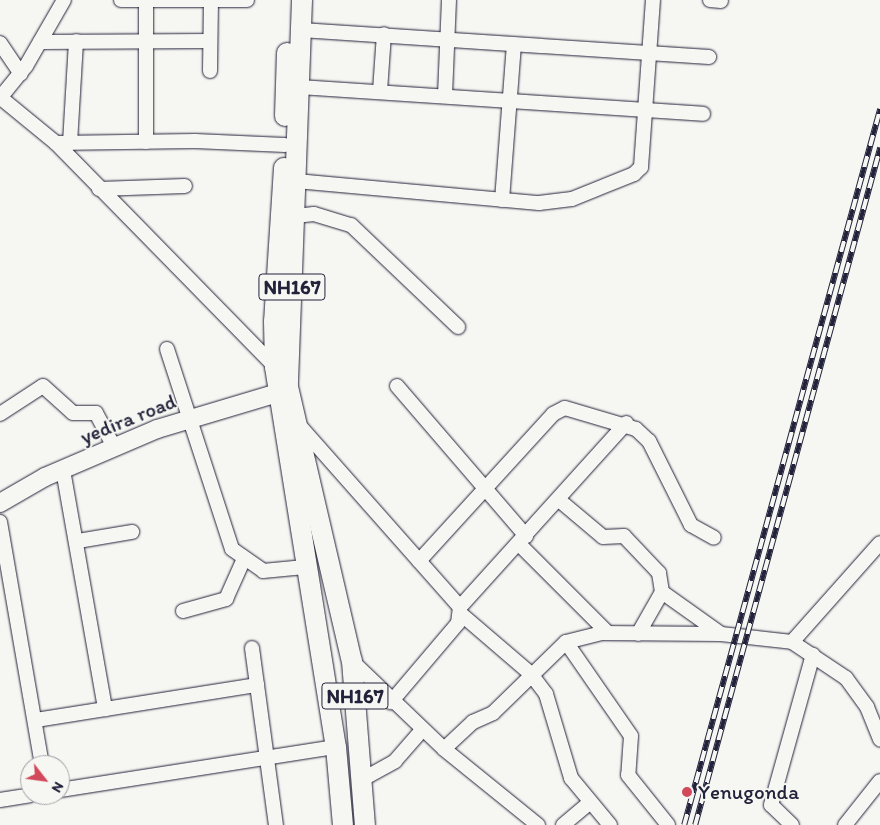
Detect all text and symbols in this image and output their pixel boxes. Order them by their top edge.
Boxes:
road number: NH167 [258,270,326,304]
street label: yedira road [76,388,180,450]
road number: NH167 [321,678,389,714]
north arrow [20,755,70,805]
text: N [48,779,67,796]
place label: Yenugonda [698,779,799,805]
marker: Yenugonda [680,785,694,799]

